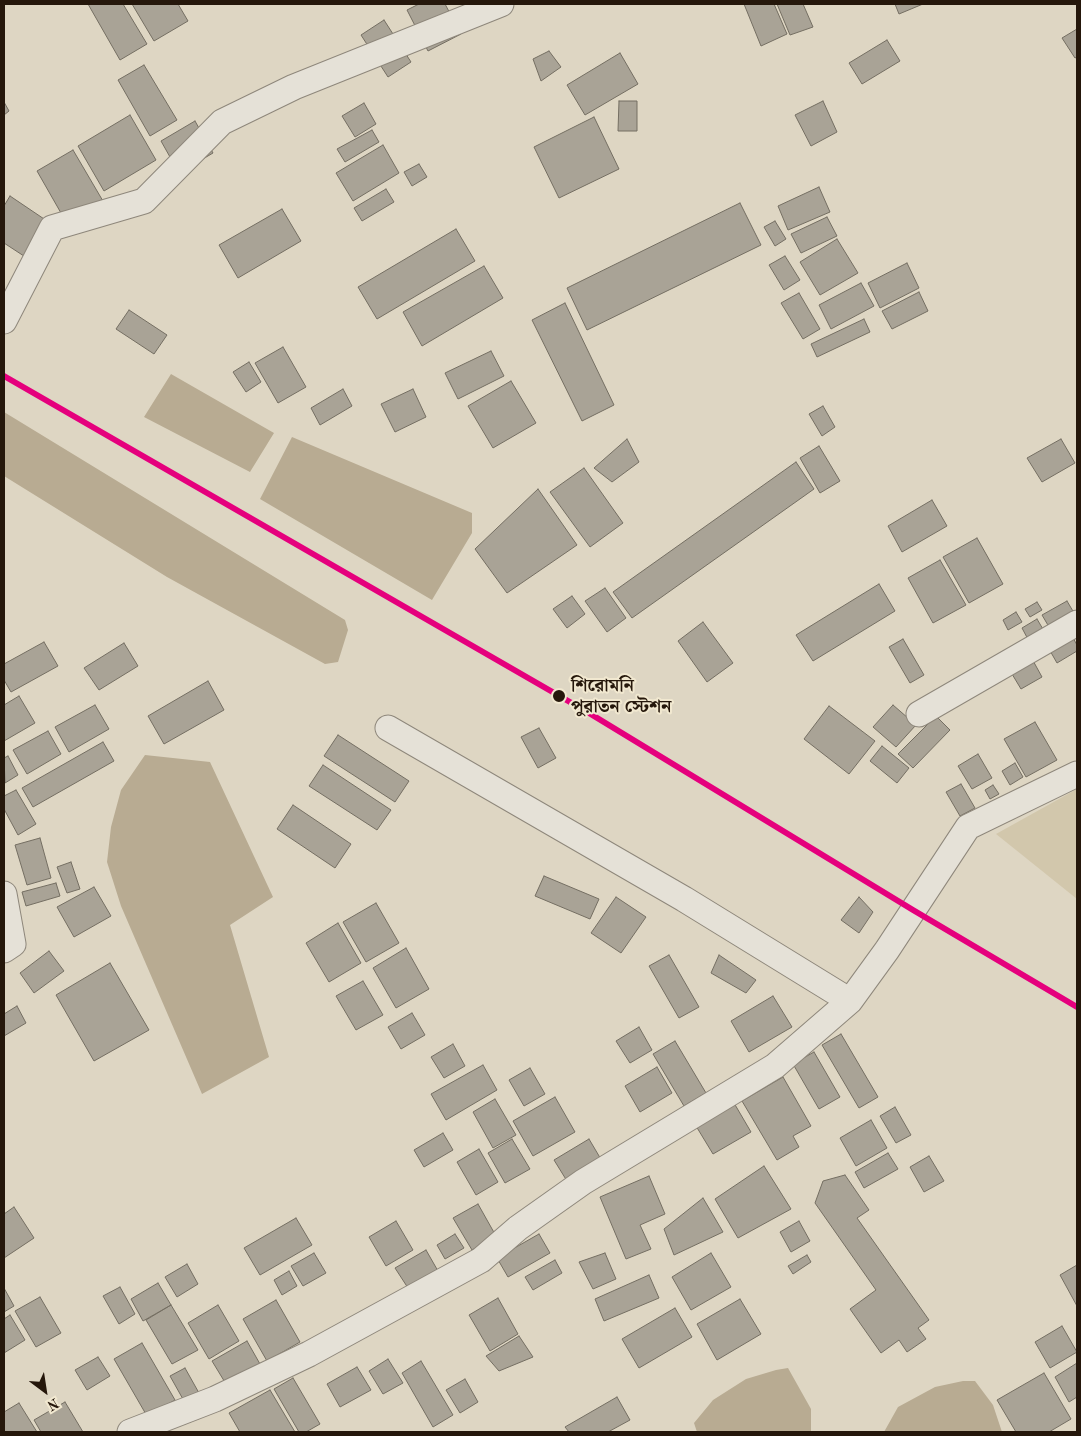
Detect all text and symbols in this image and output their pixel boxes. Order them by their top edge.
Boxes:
place label: শিরোমনি পুরাতন স্টেশন [571,675,672,718]
marker: শিরোমনি পুরাতন স্টেশন [551,688,567,704]
north arrow [20,1366,70,1416]
text: N [45,1395,61,1413]

